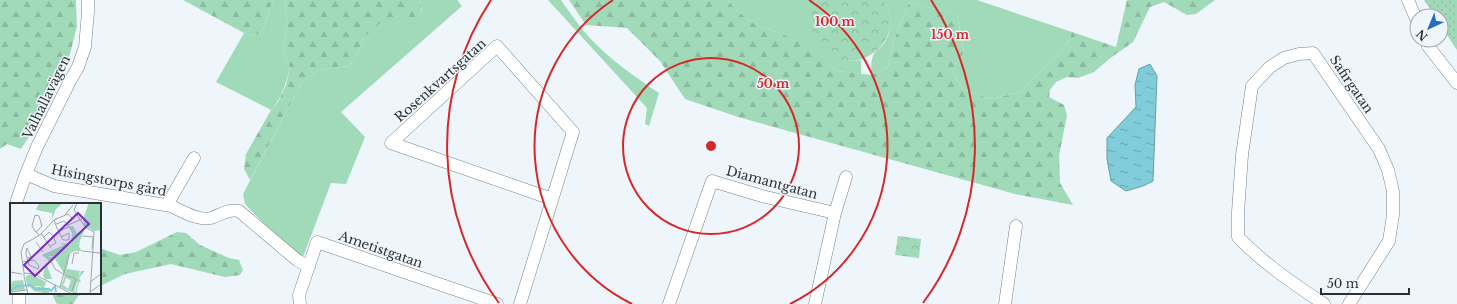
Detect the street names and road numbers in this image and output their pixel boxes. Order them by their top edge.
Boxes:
street label: Rosenkvartsgatan [391,35,490,126]
street label: Safirgatan [1326,52,1377,117]
street label: Valhallavägen [18,53,74,143]
street label: Hisingstorps gård [50,161,168,200]
street label: Diamantgatan [724,162,820,203]
street label: Ametistgatan [336,227,425,272]

